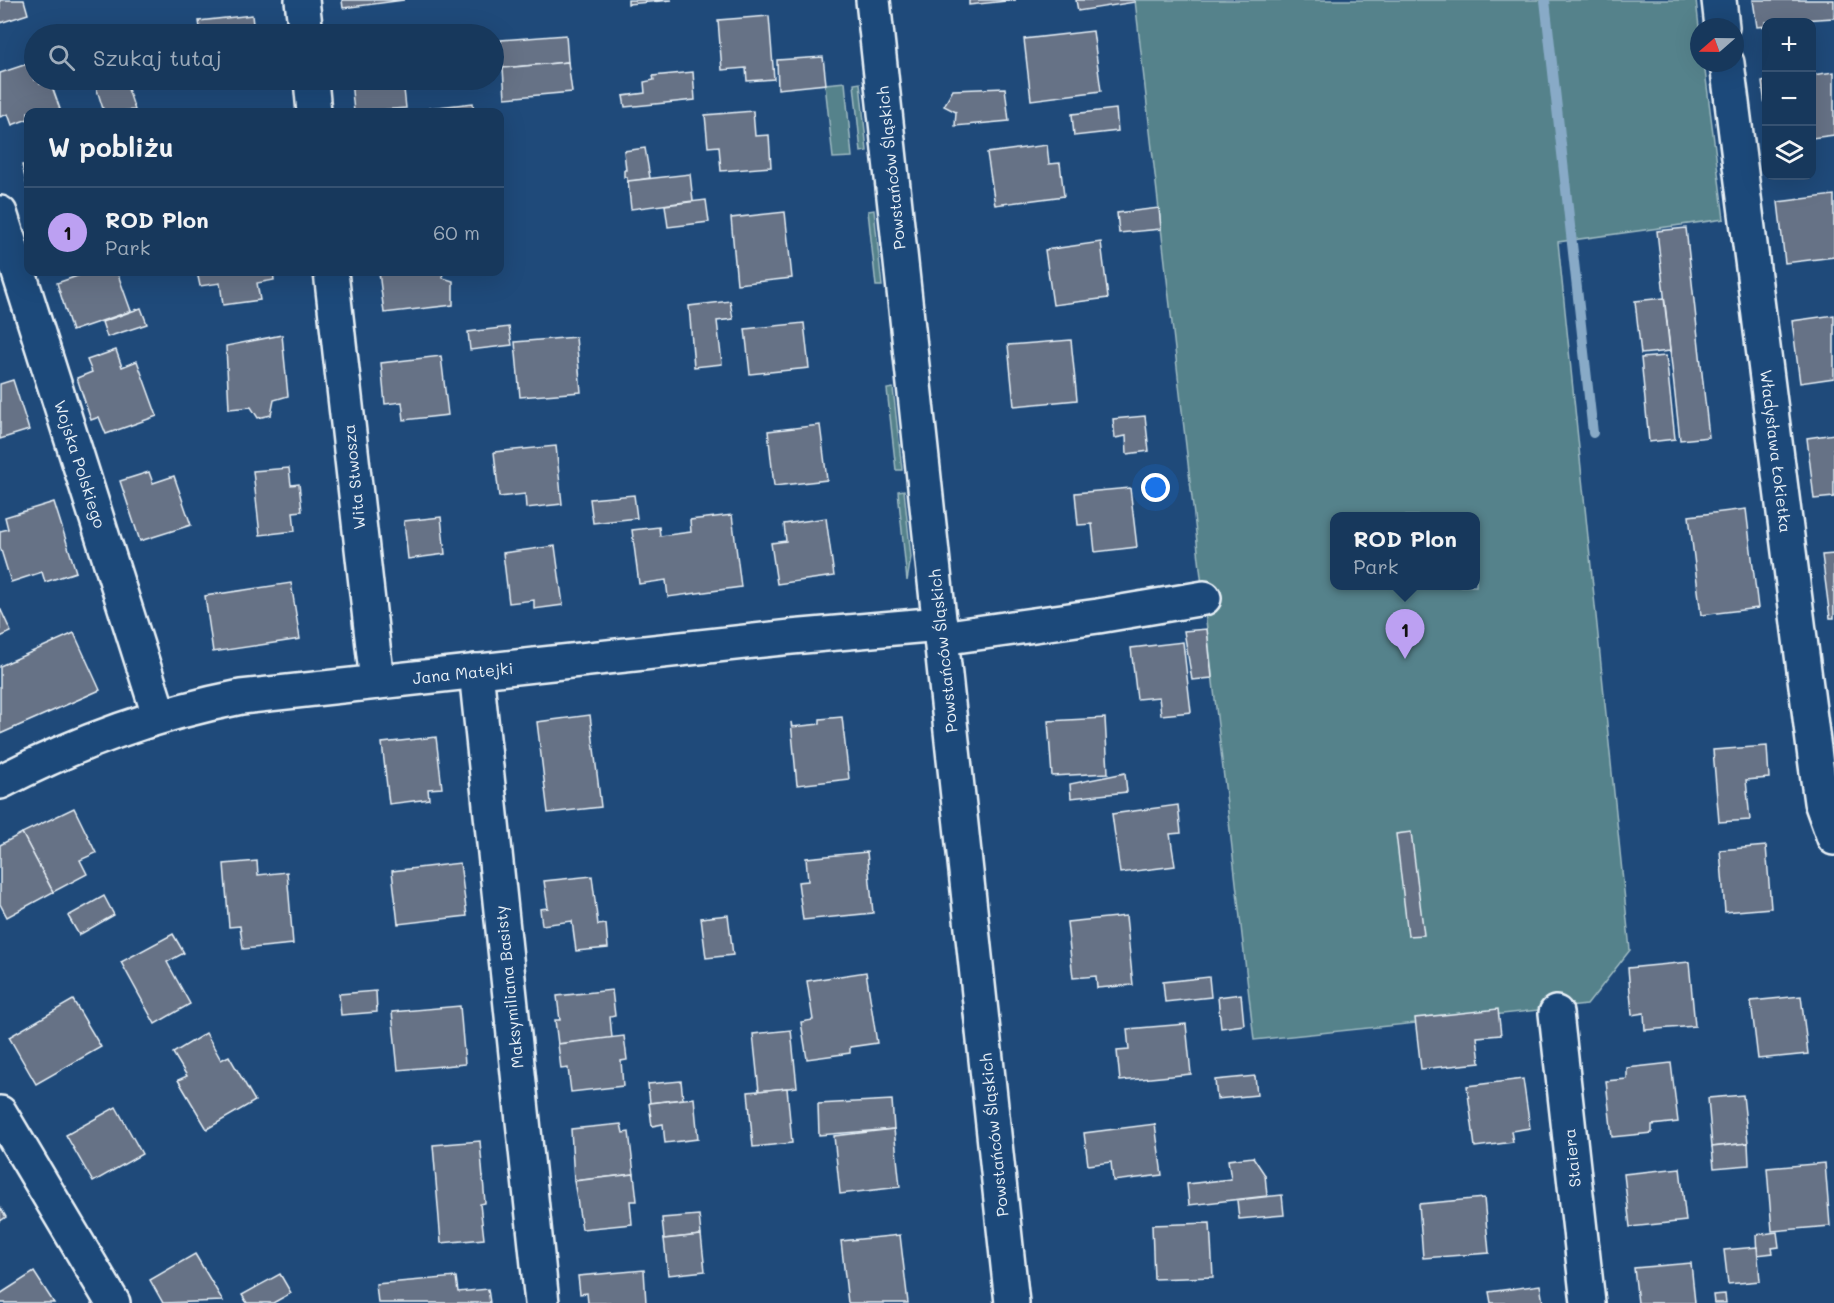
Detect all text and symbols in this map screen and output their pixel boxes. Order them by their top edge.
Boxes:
north arrow [1690,18,1744,72]
map controls [1762,18,1816,180]
button: + [1762,18,1816,72]
search box [24,24,504,90]
icon: search [45,41,78,74]
text: Szukaj tutaj [93,43,222,72]
button: − [1762,72,1816,126]
street label: Powstańców Śląskich [871,85,910,251]
button: layers [1762,126,1816,180]
text: W pobliżu [48,130,174,164]
text: ROD Plon [105,205,209,234]
text: 1 [63,219,72,245]
text: 60 m [433,219,480,245]
text: Park [105,234,150,260]
street label: Władysława Łokietka [1756,368,1797,534]
street label: Wojska Polskiego [50,397,111,531]
street label: Wita Stwosza [338,423,369,531]
your location [1141,473,1170,502]
popup [1330,512,1480,590]
text: ROD Plon [1353,524,1457,553]
text: Park [1353,553,1398,579]
street label: Powstańców Śląskich [923,568,962,734]
pin: 1 [1386,610,1424,659]
street label: Jana Matejki [412,657,514,688]
street label: Maksymiliana Basisty [490,905,527,1069]
street label: Powstańców Śląskich [974,1052,1013,1218]
street label: Staiera [1558,1128,1585,1188]

